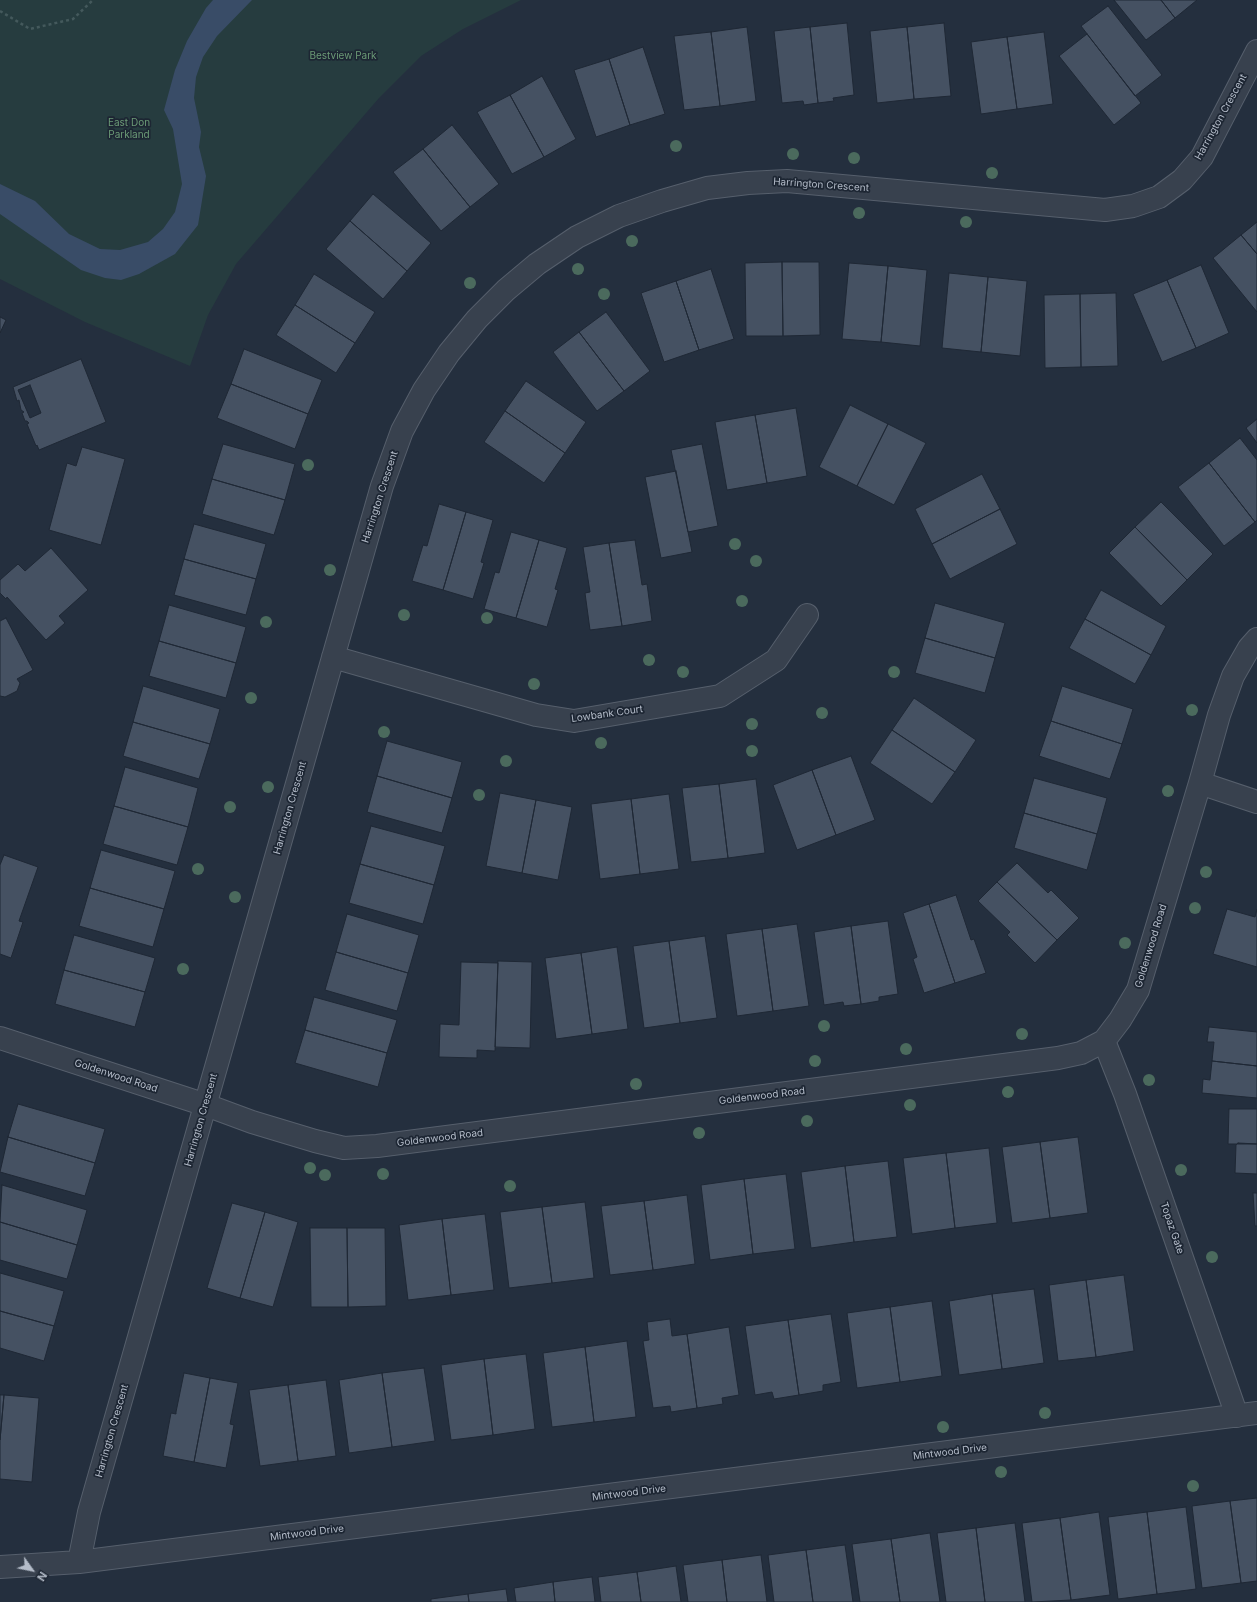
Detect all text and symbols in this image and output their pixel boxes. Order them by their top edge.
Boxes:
park label: Bestview Park [309,50,377,62]
street label: Harrington Crescent [1192,72,1250,162]
park label: East Don Parkland [108,117,150,140]
street label: Harrington Crescent [773,176,869,194]
street label: Harrington Crescent [359,450,401,544]
street label: Lowbank Court [570,703,644,725]
street label: Harrington Crescent [271,760,309,856]
street label: Goldenwood Road [1133,903,1169,989]
street label: Goldenwood Road [73,1057,159,1095]
street label: Harrington Crescent [182,1072,220,1168]
street label: Goldenwood Road [718,1085,806,1107]
street label: Goldenwood Road [396,1127,484,1149]
street label: Topaz Gate [1158,1201,1186,1255]
street label: Harrington Crescent [93,1383,131,1479]
street label: Mintwood Drive [912,1442,988,1462]
street label: Mintwood Drive [591,1483,667,1503]
street label: Mintwood Drive [269,1523,345,1543]
north arrow [12,1550,52,1590]
text: N [34,1569,50,1584]

